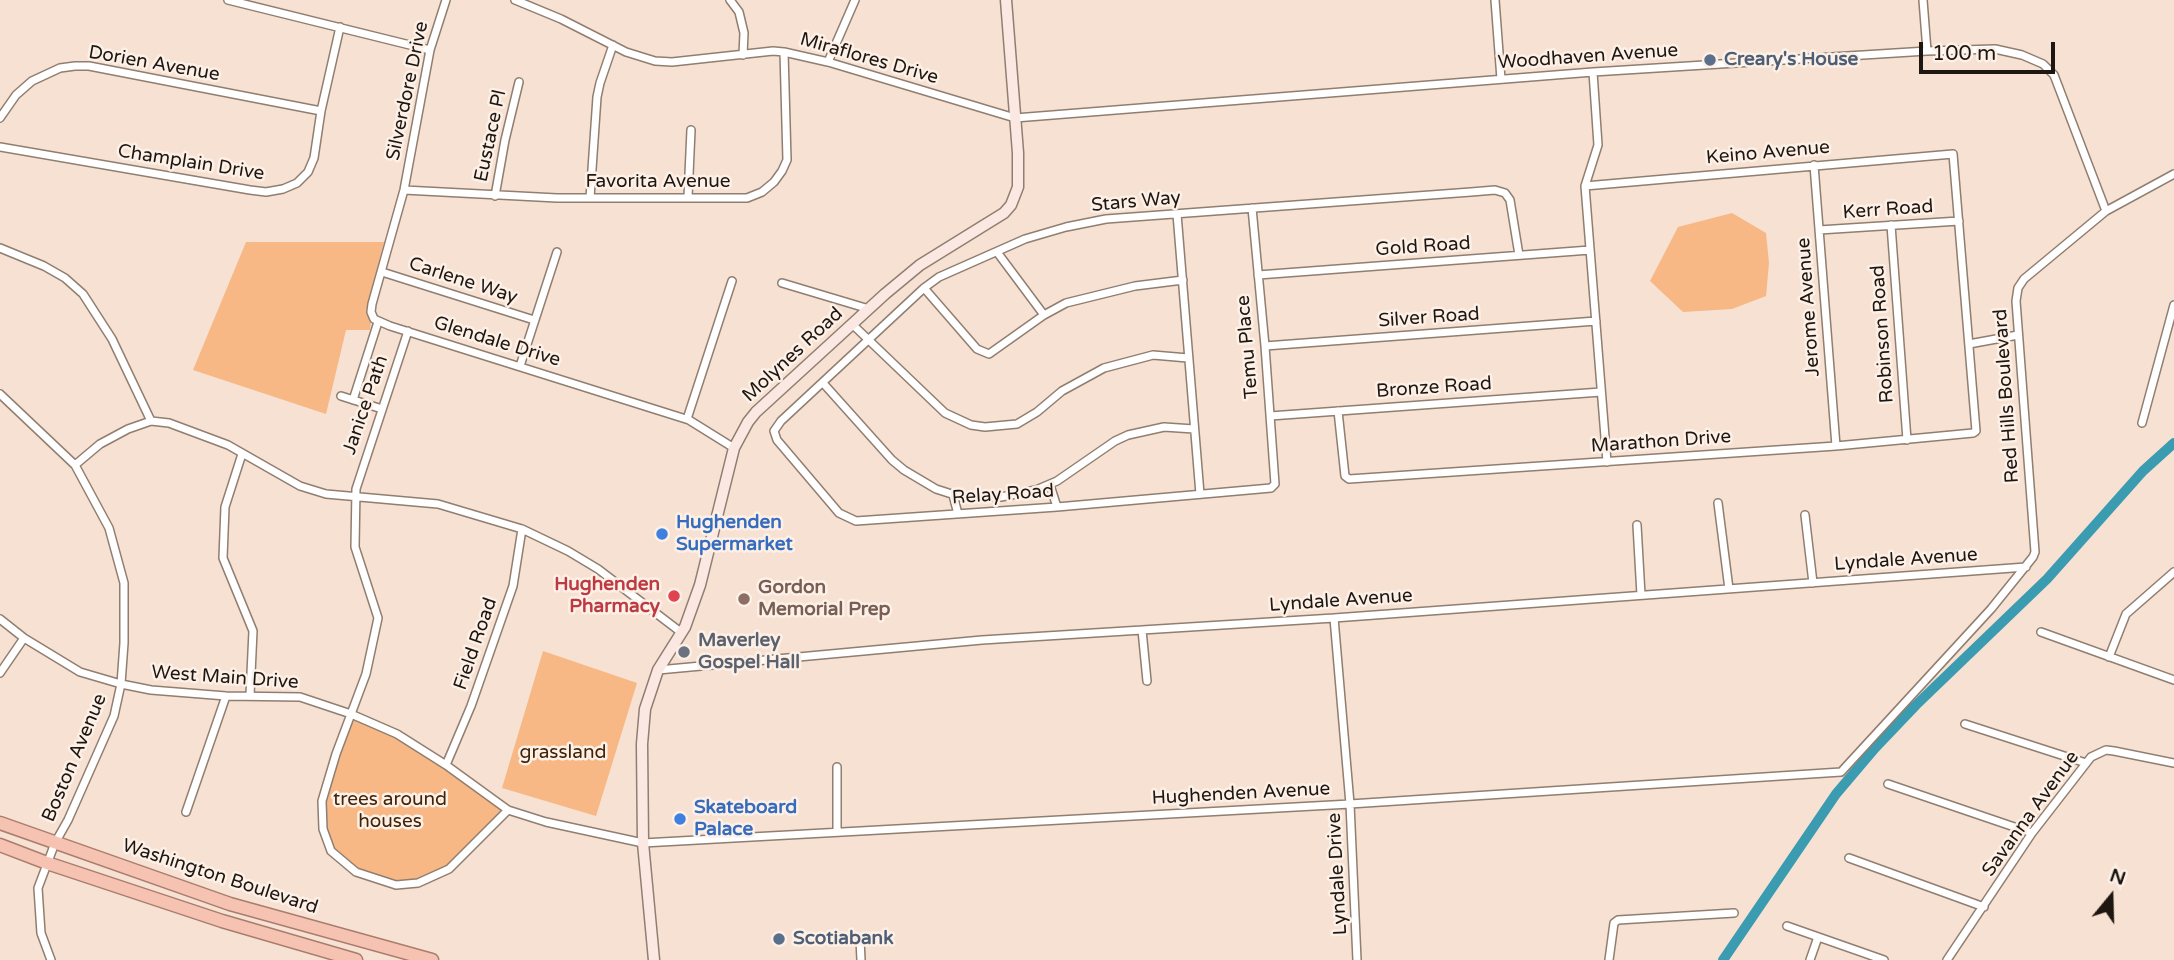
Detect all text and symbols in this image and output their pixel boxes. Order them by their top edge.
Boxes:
street label: Silverdore Drive [382,19,434,163]
street label: Miraflores Drive [797,28,941,90]
scale bar [1922,28,2058,72]
street label: Woodhaven Avenue [1497,39,1679,75]
street label: Dorien Avenue [87,41,221,87]
text: 100 m [1932,41,1996,66]
place label: Creary's House [1724,49,1858,71]
marker: Creary's House [1702,52,1718,68]
street label: Eustace Pl [470,88,512,184]
street label: Keino Avenue [1705,136,1831,170]
street label: Champlain Drive [116,140,266,186]
street label: Favorita Avenue [586,171,730,193]
street label: Stars Way [1090,187,1182,217]
street label: Kerr Road [1842,195,1934,225]
street label: Gold Road [1375,232,1471,262]
street label: Jerome Avenue [1793,237,1825,377]
street label: Carlene Way [406,253,520,309]
street label: Robinson Road [1867,264,1899,404]
street label: Temu Place [1232,294,1264,400]
street label: Molynes Road [738,303,848,407]
street label: Silver Road [1378,303,1480,333]
street label: Red Hills Boulevard [1990,308,2024,484]
street label: Glendale Drive [431,312,563,372]
street label: Janice Path [338,353,394,457]
street label: Bronze Road [1375,373,1493,403]
street label: Marathon Drive [1590,426,1732,458]
street label: Relay Road [951,480,1055,510]
place label: Hughenden Supermarket [676,512,793,556]
marker: Hughenden Supermarket [654,526,670,542]
street label: Lyndale Avenue [1833,544,1979,576]
place label: Hughenden Pharmacy [554,574,660,618]
place label: Gordon Memorial Prep [758,577,891,621]
street label: Lyndale Avenue [1268,585,1414,617]
marker: Hughenden Pharmacy [666,588,682,604]
marker: Gordon Memorial Prep [736,591,752,607]
street label: Field Road [450,595,502,693]
place label: Maverley Gospel Hall [698,630,800,674]
marker: Maverley Gospel Hall [676,644,692,660]
street label: West Main Drive [151,661,299,695]
street label: Boston Avenue [38,691,112,825]
park label: grassland [519,742,607,764]
street label: Savanna Avenue [1978,747,2084,881]
street label: Hughenden Avenue [1151,778,1331,810]
park label: trees around houses [333,789,447,833]
place label: Skateboard Palace [694,797,797,841]
marker: Skateboard Palace [672,811,688,827]
street label: Lyndale Drive [1323,812,1353,936]
street label: Washington Boulevard [119,835,321,919]
north arrow [2076,862,2146,932]
text: N [2107,864,2129,890]
place label: Scotiabank [793,928,893,950]
marker: Scotiabank [771,931,787,947]

